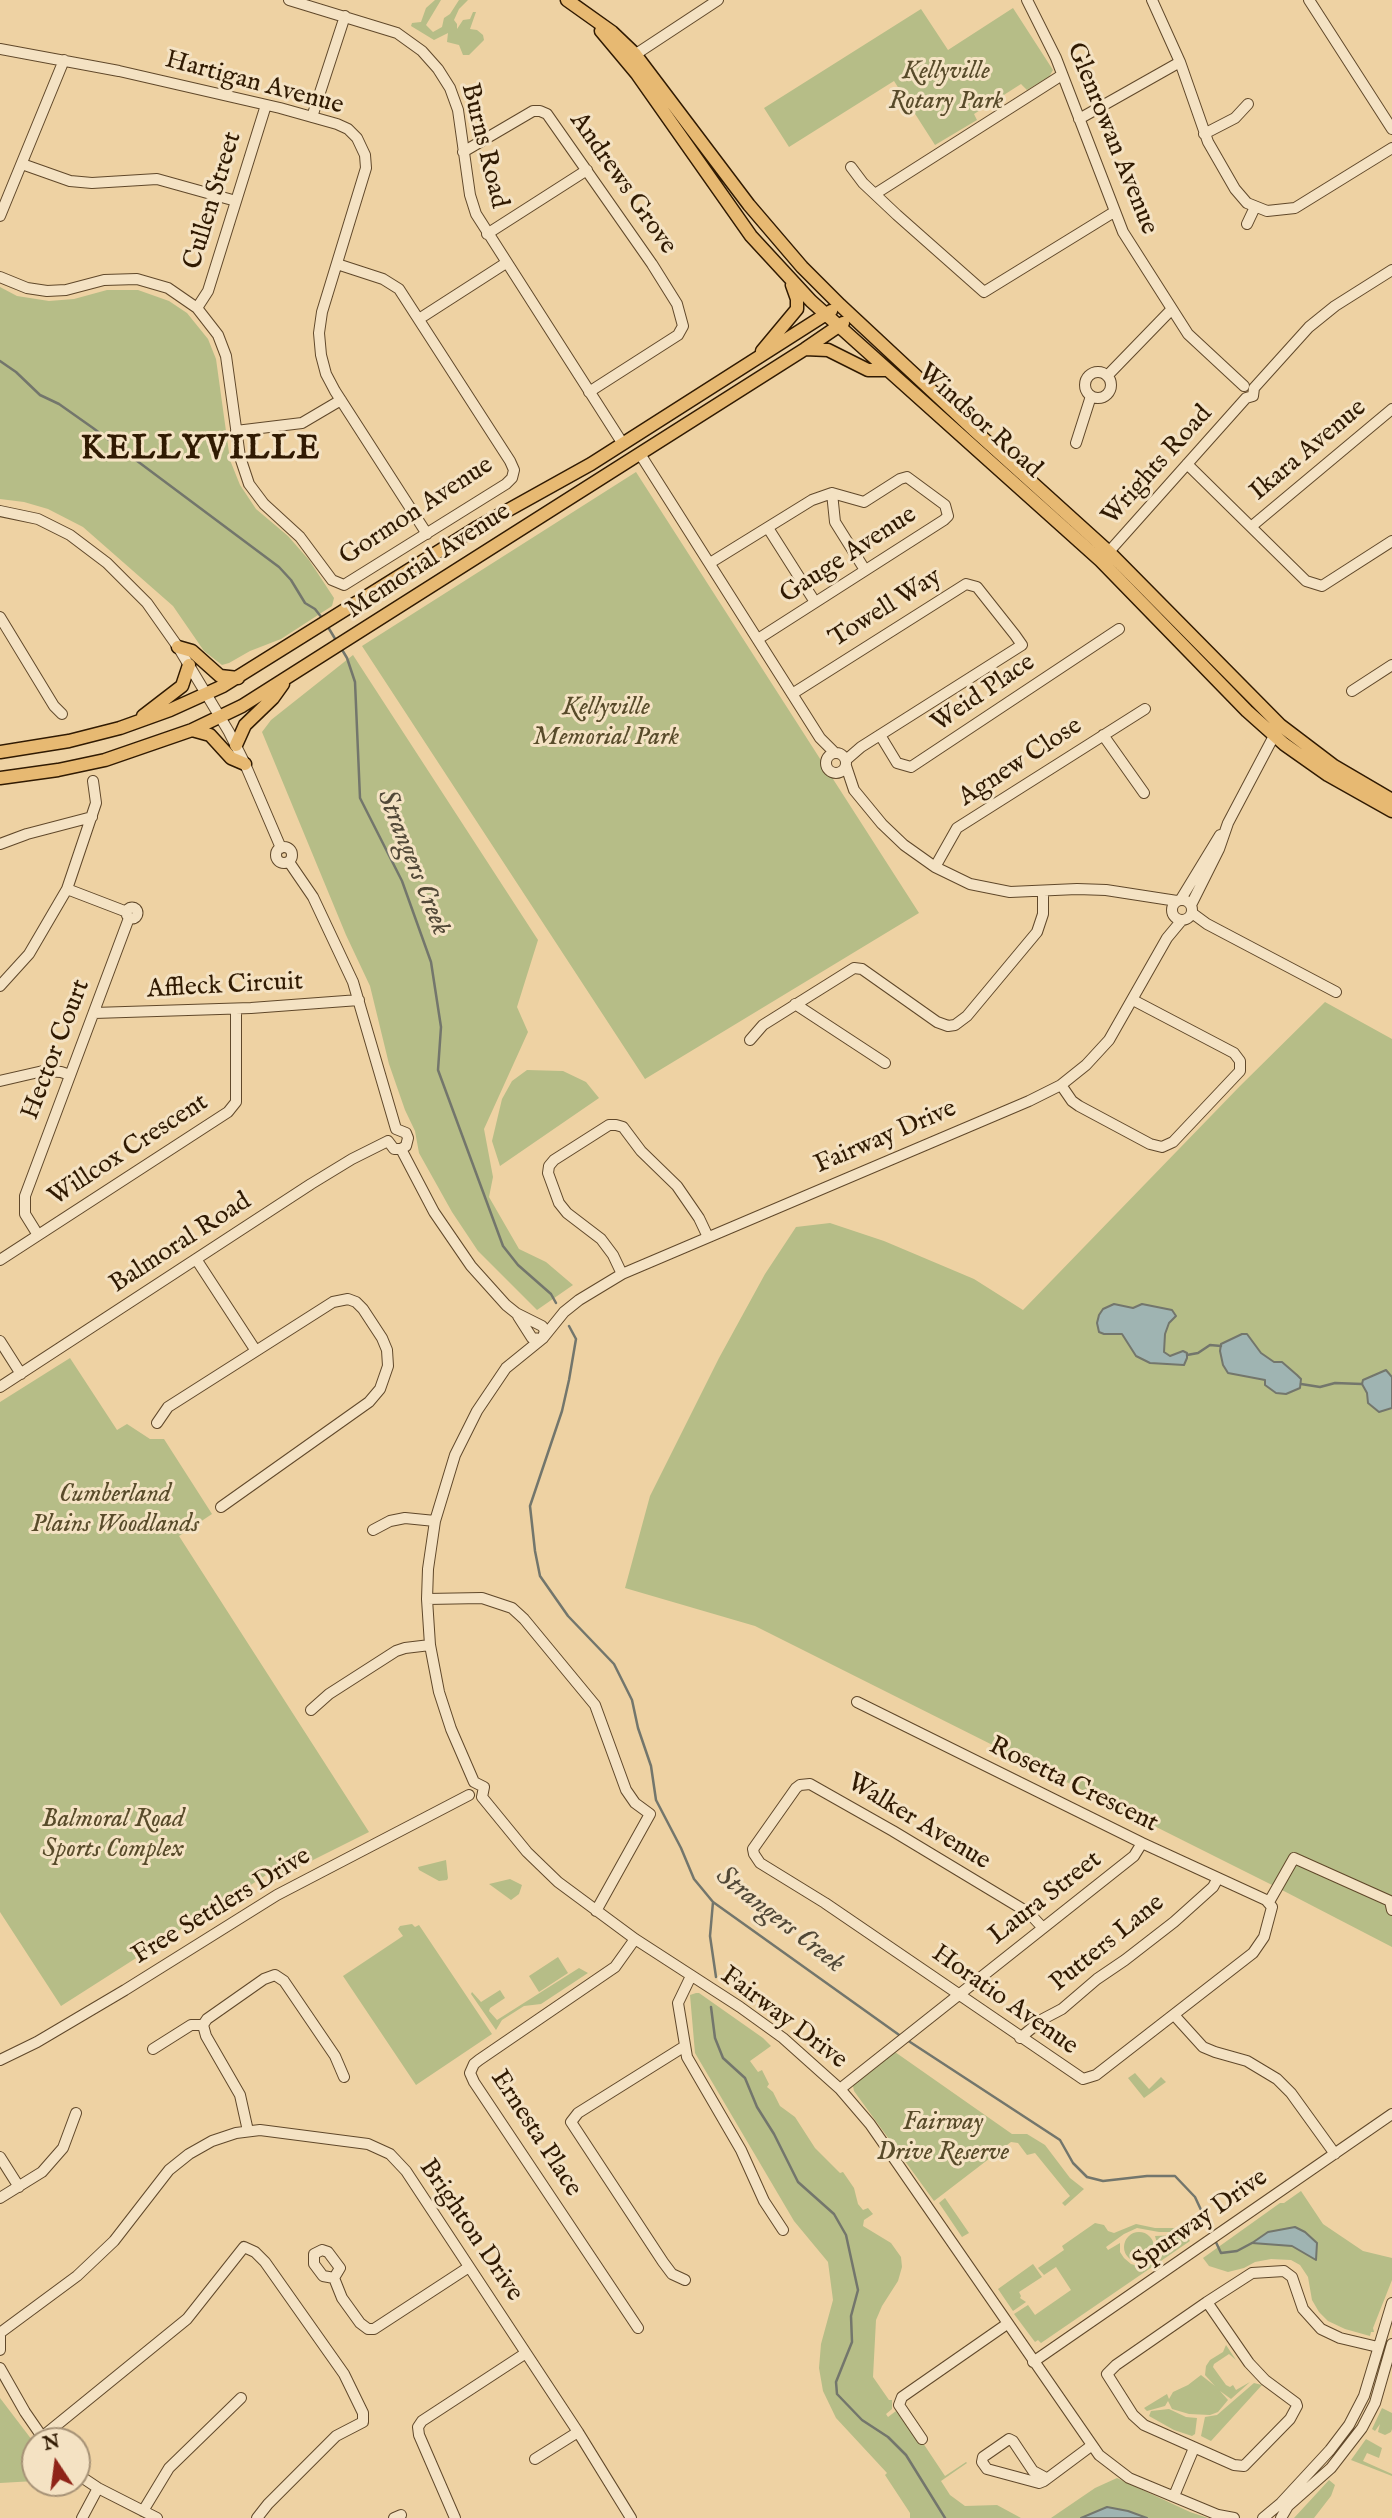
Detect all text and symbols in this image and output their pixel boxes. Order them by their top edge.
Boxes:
street label: Glenrowan Avenue [1058,39,1164,239]
street label: Hartigan Avenue [161,45,347,123]
park label: Kellyville Rotary Park [888,57,1004,119]
street label: Burns Road [452,80,514,212]
street label: Andrews Grove [562,107,682,261]
street label: Cullen Street [178,128,250,274]
street label: Windsor Road [910,358,1048,486]
street label: Ikara Avenue [1244,393,1374,509]
street label: Wrights Road [1096,400,1220,532]
district label: KELLYVILLE [82,431,320,471]
street label: Gormon Avenue [334,451,500,573]
street label: Memorial Avenue [341,497,517,627]
street label: Gauge Avenue [775,500,923,612]
street label: Towell Way [824,562,948,656]
street label: Weid Place [926,648,1042,740]
park label: Kellyville Memorial Park [533,693,679,754]
street label: Agnew Close [953,712,1089,814]
water label: Strangers Creek [368,785,456,941]
street label: Affleck Circuit [146,967,304,1007]
street label: Hector Court [16,976,98,1124]
street label: Willcox Crescent [43,1088,215,1214]
street label: Fairway Drive [810,1094,962,1182]
street label: Balmoral Road [105,1187,257,1301]
park label: Cumberland Plains Woodlands [31,1480,199,1542]
street label: Rosetta Crescent [983,1732,1163,1840]
street label: Walker Avenue [841,1768,995,1878]
park label: Balmoral Road Sports Complex [42,1805,184,1867]
street label: Free Settlers Drive [127,1842,317,1972]
street label: Laura Street [983,1845,1109,1953]
water label: Strangers Creek [708,1860,850,1982]
street label: Putters Lane [1044,1888,1172,2000]
street label: Horatio Avenue [925,1939,1083,2063]
street label: Fairway Drive [713,1961,853,2077]
street label: Ernesta Place [482,2065,588,2203]
park label: Fairway Drive Reserve [877,2108,1009,2170]
street label: Brighton Drive [411,2154,529,2308]
street label: Spurway Drive [1128,2163,1274,2279]
north arrow [21,2427,91,2497]
text: N [41,2430,62,2457]

